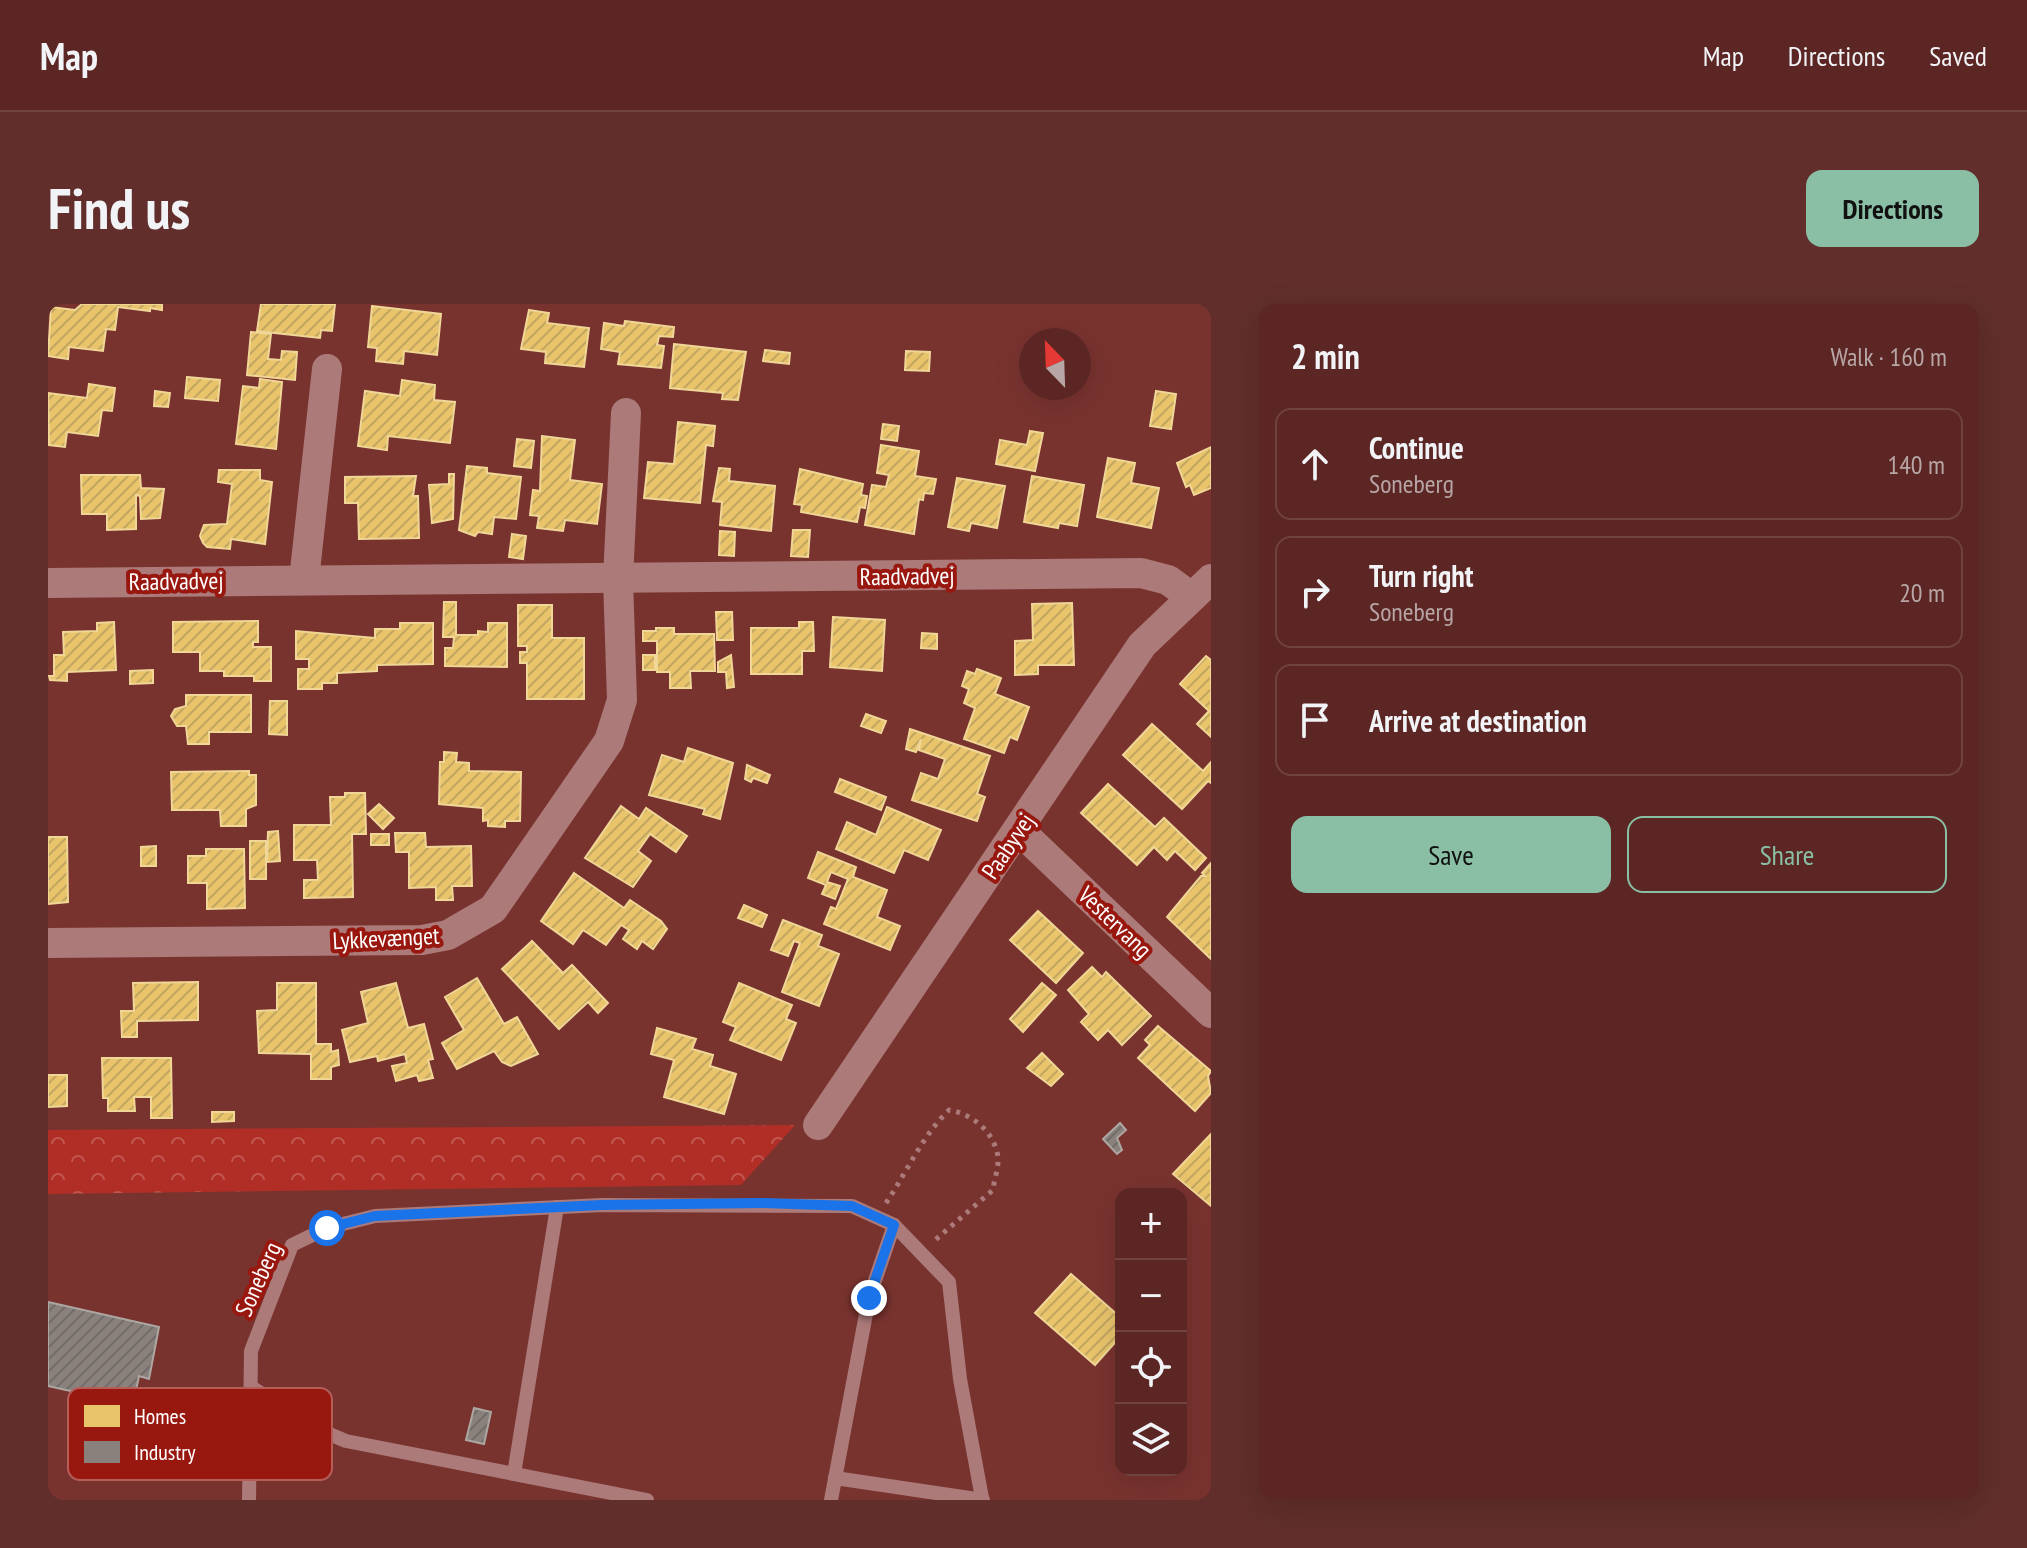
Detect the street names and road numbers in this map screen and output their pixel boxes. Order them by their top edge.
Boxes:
street label: Raadvadvej [859,560,955,592]
street label: Raadvadvej [128,565,224,597]
street label: Paabyvej [975,807,1041,885]
street label: Vestervang [1071,879,1158,965]
street label: Lykkevænget [332,920,441,956]
street label: Soneberg [228,1237,288,1321]

